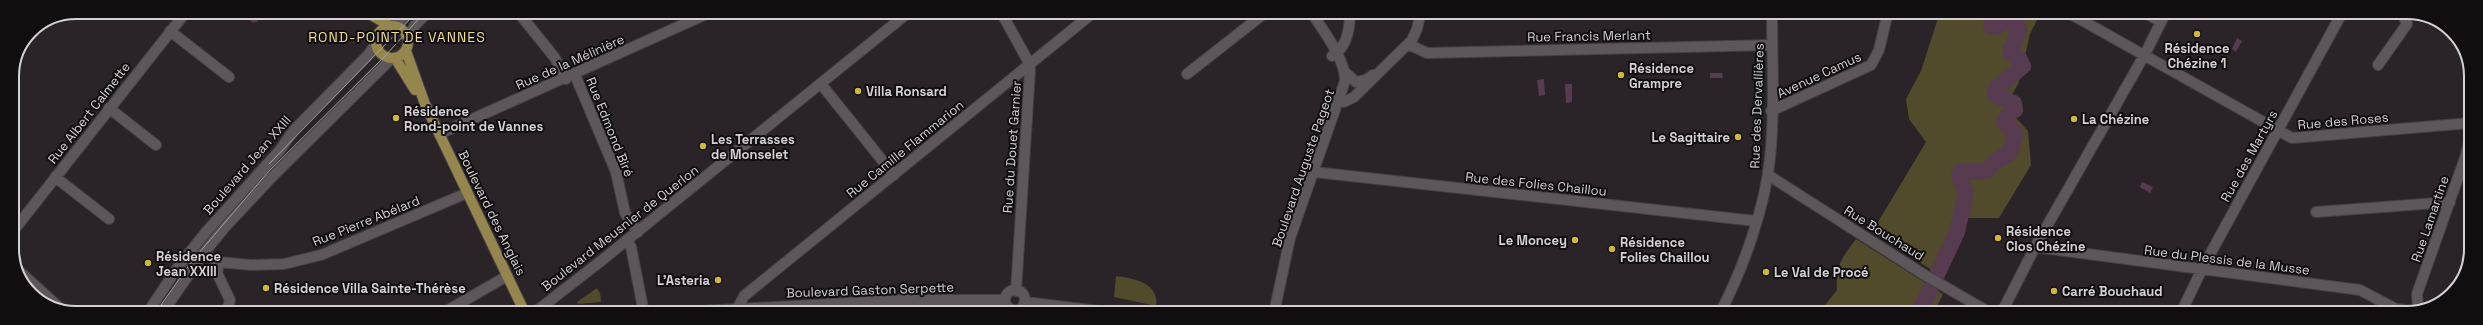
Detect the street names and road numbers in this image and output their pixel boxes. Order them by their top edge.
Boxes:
street label: Rue Francis Merlant [1527,26,1651,46]
street label: Rue de la Mélinière [513,30,627,94]
street label: Rue des Dervallières [1746,43,1768,169]
street label: Avenue Camus [1774,48,1864,102]
street label: Rue Albert Calmette [44,59,134,167]
street label: Rue Edmond Biré [582,75,638,179]
street label: Rue du Douet Garnier [999,80,1025,214]
street label: Boulevard Auguste Pageot [1268,87,1338,249]
street label: Rue Camille Flammarion [843,96,967,202]
street label: Rue des Martyrs [2217,107,2281,205]
street label: Rue des Roses [2297,109,2389,133]
street label: Boulevard Jean XXIII [199,112,295,218]
street label: Boulevard des Anglais [454,148,530,278]
street label: Boulevard Meusnier de Querlon [538,161,702,295]
street label: Rue des Folies Chaillou [1464,168,1608,200]
street label: Rue Lamartine [2407,174,2453,264]
street label: Rue Pierre Abélard [310,192,422,250]
street label: Rue Bouchaud [1841,202,1927,264]
street label: Rue du Plessis de la Musse [2143,241,2311,279]
street label: Boulevard Gaston Serpette [786,279,954,301]

